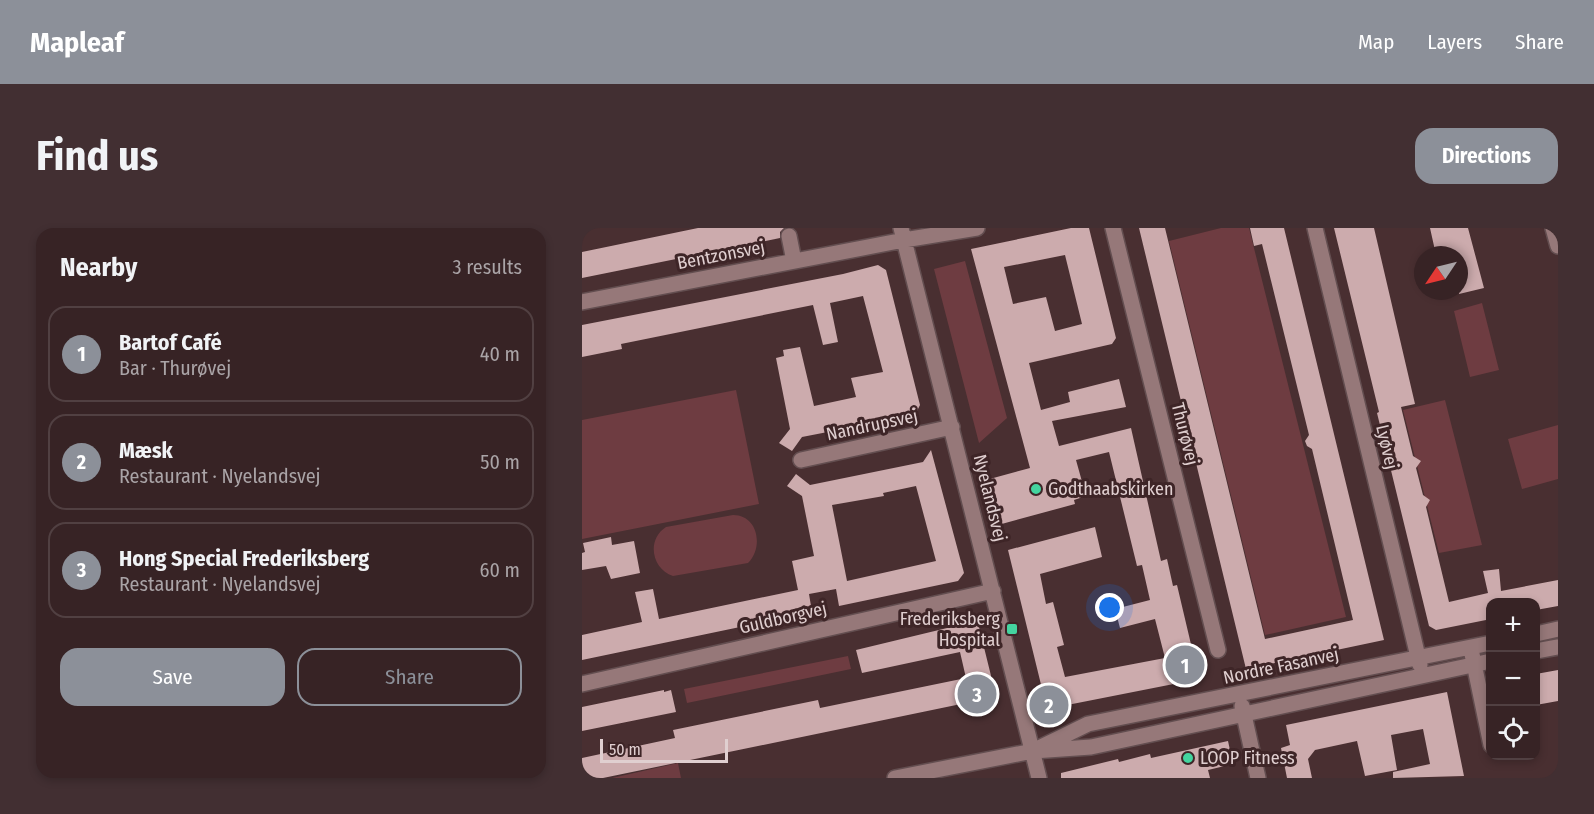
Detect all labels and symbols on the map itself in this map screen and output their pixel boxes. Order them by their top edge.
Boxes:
street label: Bentzonsvej [675,236,767,274]
north arrow [1414,246,1468,300]
street label: Thurøvej [1167,400,1203,468]
street label: Nandrupsvej [824,405,920,445]
street label: Lyøvej [1371,422,1403,472]
street label: Nyelandsvej [969,452,1011,544]
place label: Godthaabskirken [1048,478,1173,500]
marker: Godthaabskirken [1029,482,1043,496]
your location [1095,593,1124,622]
street label: Guldborgvej [737,597,829,639]
place label: Frederiksberg Hospital [900,608,1001,651]
marker: Frederiksberg Hospital [1005,622,1019,636]
pin: 1 [1166,642,1204,688]
street label: Nordre Fasanvej [1221,643,1341,689]
pin: 3 [958,672,996,716]
pin: 2 [1030,682,1068,728]
scale bar [600,736,728,764]
place label: LOOP Fitness [1200,747,1295,769]
marker: LOOP Fitness [1181,751,1195,765]

